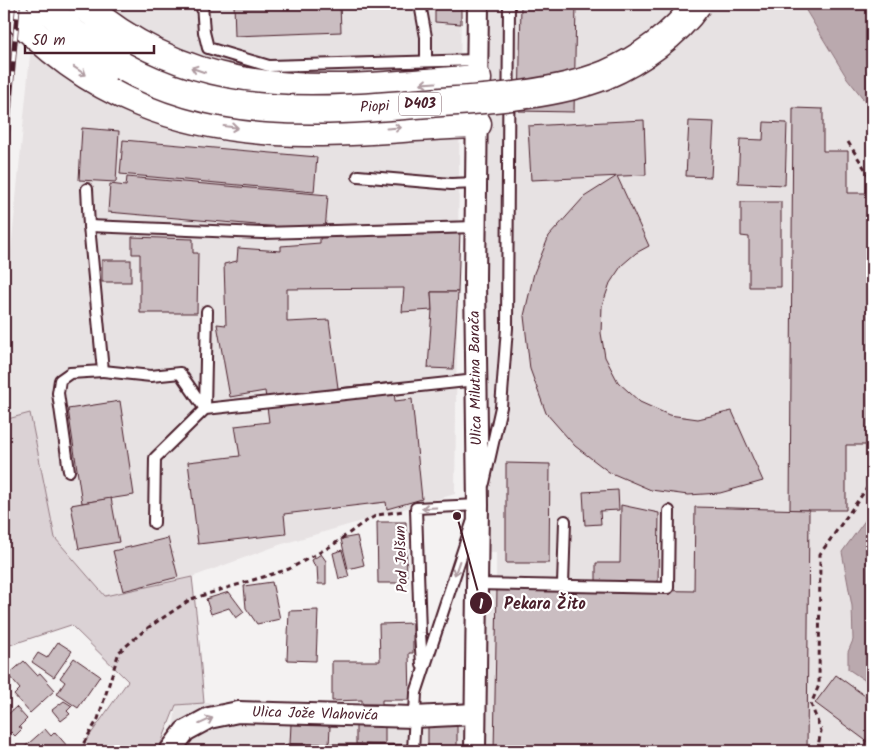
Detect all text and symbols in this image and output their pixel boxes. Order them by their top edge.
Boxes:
scale bar [25,22,154,54]
text: 50 m [32,29,66,53]
one-way arrow [190,64,206,74]
one-way arrow [73,66,87,76]
one-way arrow [420,78,436,87]
road number: D403 [399,92,441,116]
street label: Piopi [359,94,392,120]
one-way arrow [223,122,239,132]
one-way arrow [385,124,401,133]
street label: Ulica Milutina Barača [463,310,489,446]
one-way arrow [422,503,438,512]
street label: Pod Jelšun [389,525,415,593]
one-way arrow [452,560,461,575]
callout: Pekara Žito [469,588,596,619]
text: Pekara Žito [504,592,586,617]
text: 1 [479,593,484,617]
street label: Ulica Jože Vlahovića [252,700,379,728]
one-way arrow [198,715,213,725]

